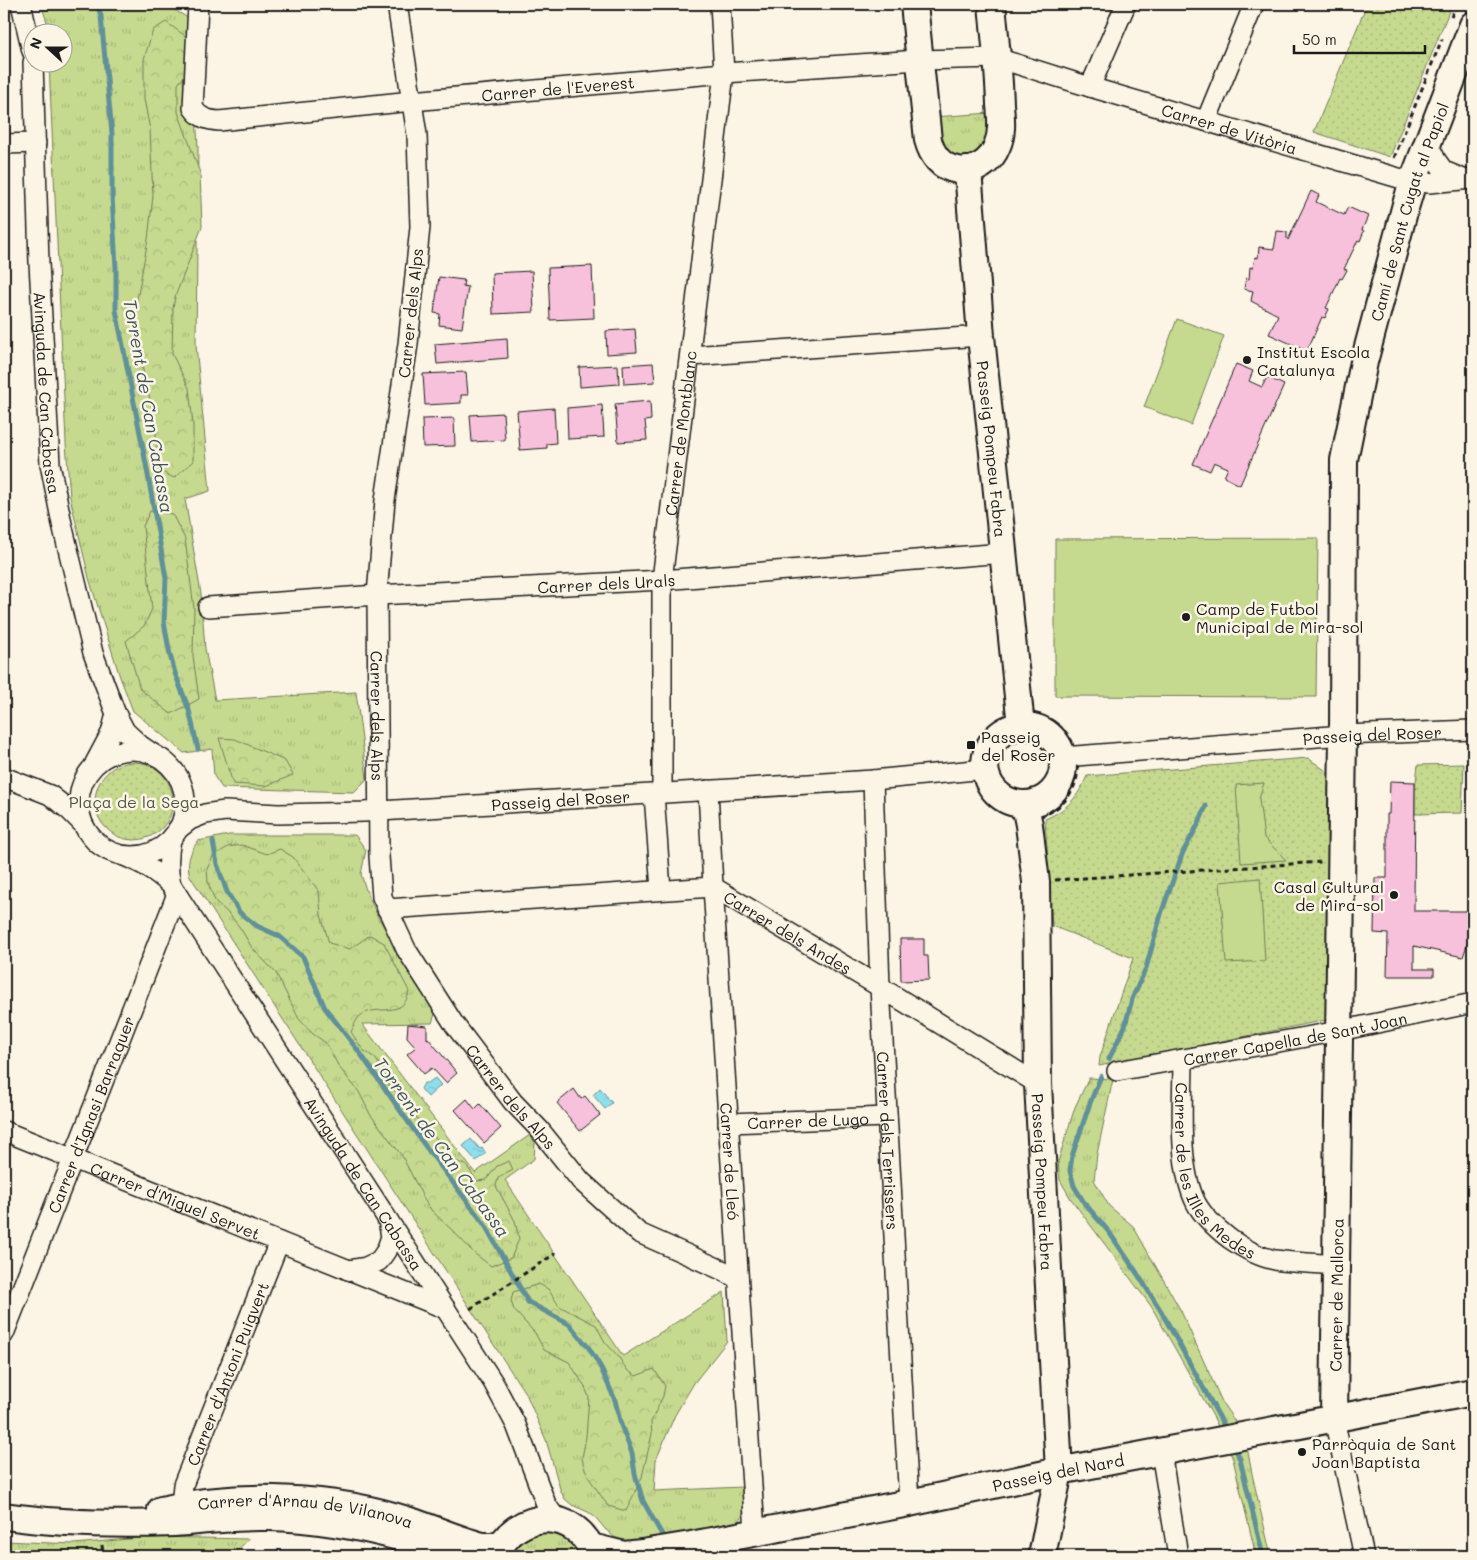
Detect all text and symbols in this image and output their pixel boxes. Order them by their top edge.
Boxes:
north arrow [22,22,72,72]
scale bar [1294,22,1426,54]
text: 50 m [1302,29,1337,49]
text: N [25,35,46,52]
street label: Carrer de l'Everest [481,71,635,105]
street label: Carrer de Vitòria [1159,98,1300,158]
street label: Camí de Sant Cugat al Papiol [1365,99,1453,323]
street label: Carrer dels Alps [393,247,427,379]
street label: Avinguda de Can Cabassa [30,291,66,495]
water label: Torrent de Can Cabassa [118,297,180,515]
place label: Institut Escola Catalunya [1257,341,1370,380]
street label: Carrer de Montblanc [659,349,700,517]
marker: Institut Escola Catalunya [1241,354,1253,366]
street label: Passeig Pompeu Fabra [973,360,1012,538]
street label: Carrer dels Urals [537,568,676,597]
place label: Camp de Futbol Municipal de Mira-sol [1196,598,1363,637]
marker: Camp de Futbol Municipal de Mira-sol [1180,611,1192,623]
street label: Carrer dels Alps [367,651,389,781]
street label: Passeig del Roser [1302,721,1442,749]
place label: Passeig del Roser [981,726,1056,765]
marker: Passeig del Roser [965,739,977,751]
street label: Passeig del Roser [491,785,631,814]
park label: Plaça de la Sega [69,791,199,812]
place label: Casal Cultural de Mira-sol [1274,876,1384,915]
street label: Carrer dels Andes [720,885,856,978]
marker: Casal Cultural de Mira-sol [1388,889,1400,901]
street label: Carrer Capella de Sant Joan [1181,1007,1409,1069]
street label: Carrer d'Ignasi Barraquer [42,1013,139,1216]
street label: Carrer dels Alps [462,1039,561,1153]
street label: Carrer dels Terrissers [873,1051,904,1230]
water label: Torrent de Can Cabassa [368,1052,516,1242]
street label: Carrer de les Illes Medes [1172,1082,1260,1263]
street label: Avinguda de Can Cabassa [300,1093,428,1274]
street label: Passeig Pompeu Fabra [1028,1093,1059,1271]
street label: Carrer de Lleó [717,1102,745,1221]
street label: Carrer de Lugo [747,1107,869,1133]
street label: Carrer d'Miguel Servet [88,1156,264,1244]
street label: Carrer de Mallorca [1324,1218,1347,1372]
street label: Carrer d'Antoni Puigvert [181,1279,273,1468]
place label: Parròquia de Sant Joan Baptista [1312,1433,1456,1472]
marker: Parròquia de Sant Joan Baptista [1296,1446,1308,1458]
street label: Passeig del Nard [990,1448,1126,1495]
street label: Carrer d'Arnau de Vilanova [196,1488,416,1532]

